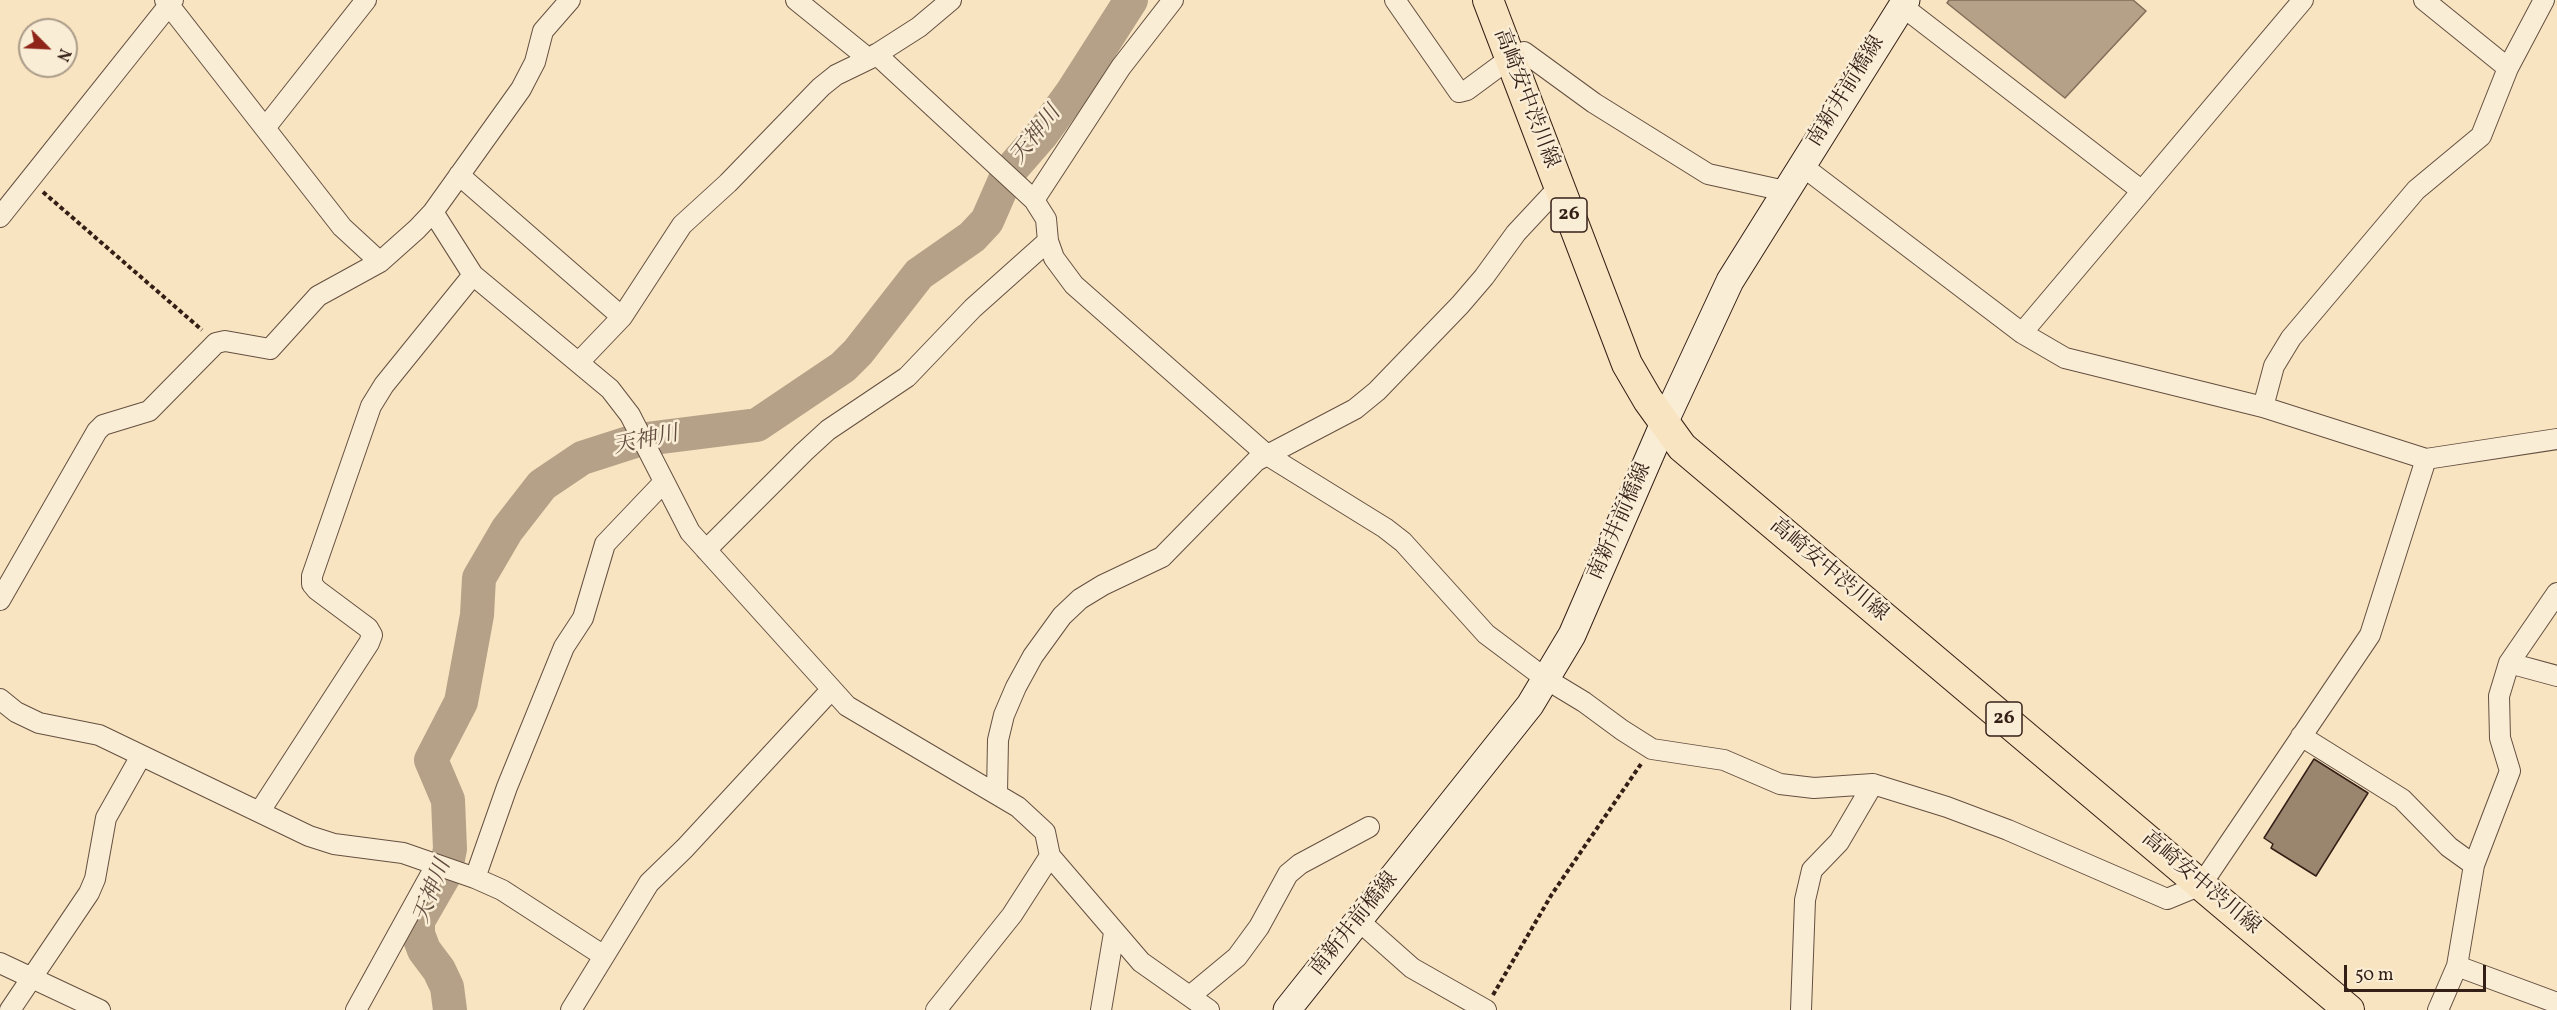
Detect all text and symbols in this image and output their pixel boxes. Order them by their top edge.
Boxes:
north arrow [18,18,78,78]
street label: 高崎安中渋川線 [1487,26,1563,172]
street label: 南新井前橋線 [1803,32,1891,152]
text: N [50,45,75,64]
water label: 天神川 [1006,102,1068,170]
road number: 26 [1551,198,1587,232]
water label: 天神川 [611,422,681,462]
street label: 南新井前橋線 [1584,459,1658,585]
street label: 高崎安中渋川線 [1764,514,1892,628]
road number: 26 [1986,702,2022,736]
street label: 高崎安中渋川線 [2136,827,2264,941]
water label: 天神川 [410,856,458,928]
street label: 南新井前橋線 [1306,868,1404,982]
scale bar [2347,953,2490,991]
text: 50 m [2355,963,2394,988]

